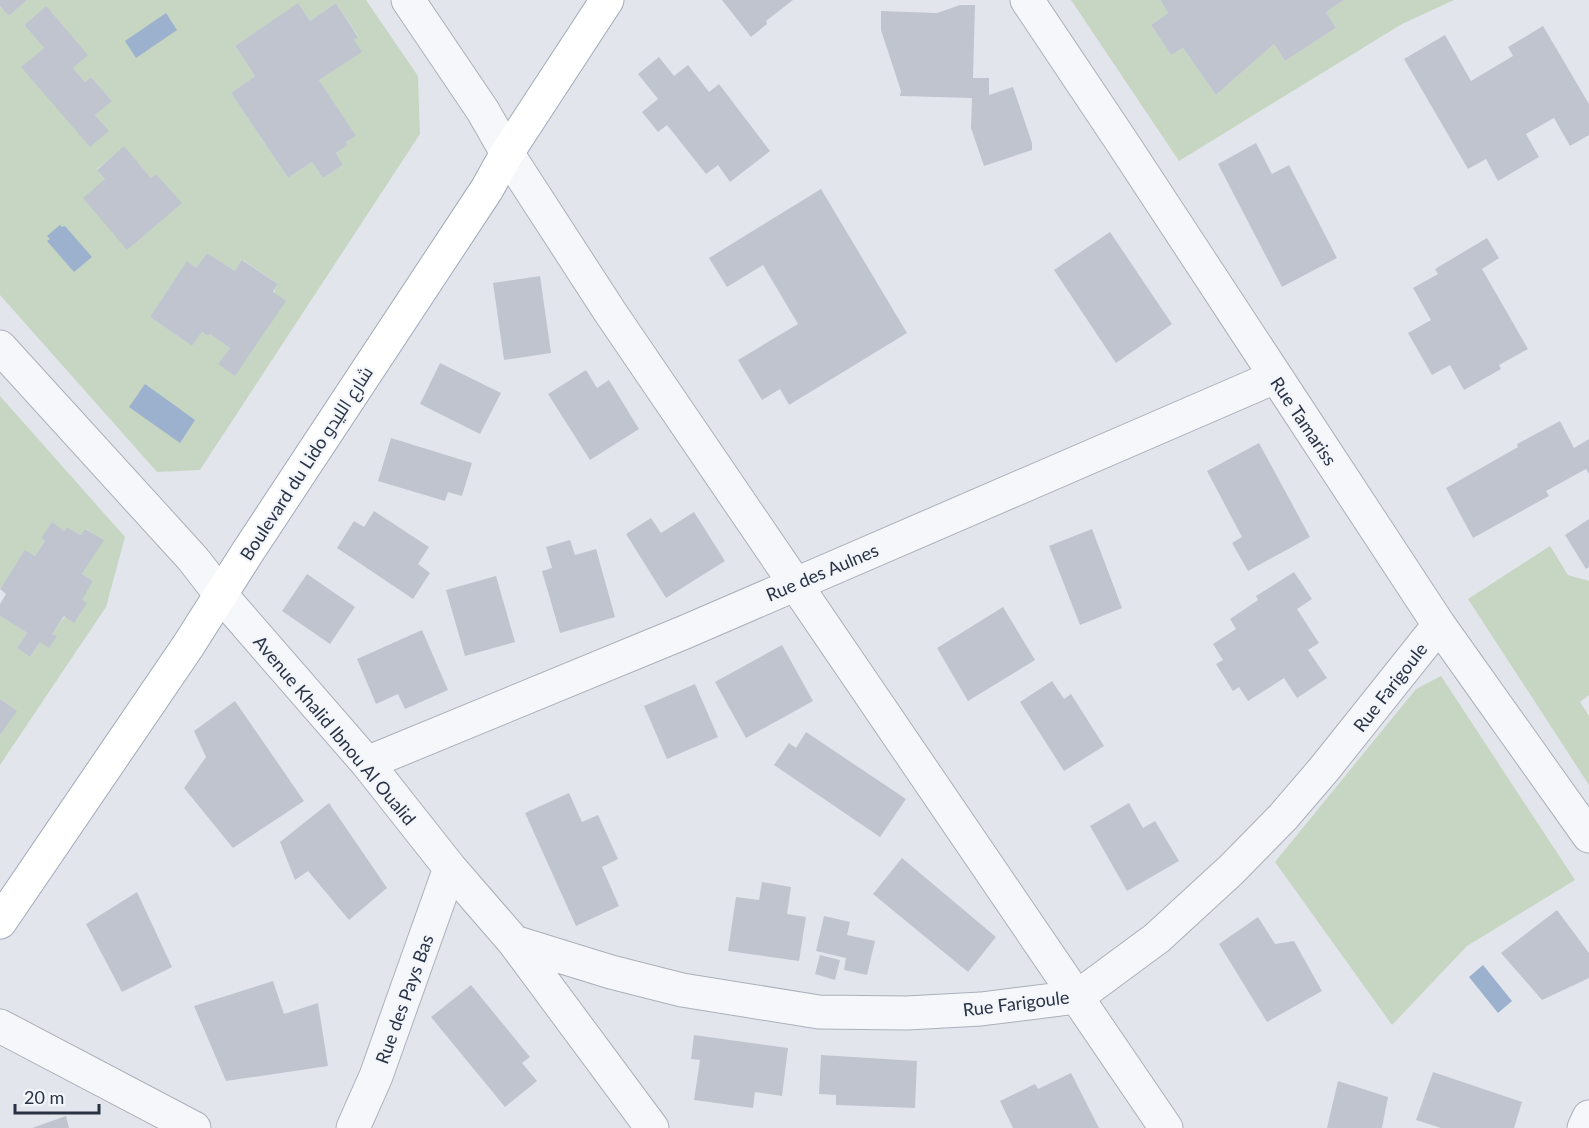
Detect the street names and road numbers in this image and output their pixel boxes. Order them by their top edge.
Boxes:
street label: Boulevard du Lido شارع الليدو [235,362,379,565]
street label: Rue Tamariss [1266,372,1342,470]
street label: Rue des Aulnes [762,538,882,606]
street label: Avenue Khalid Ibnou Al Oualid [249,631,421,829]
street label: Rue Farigoule [1348,638,1432,736]
street label: Rue des Pays Bas [370,931,438,1067]
street label: Rue Farigoule [962,986,1070,1020]

